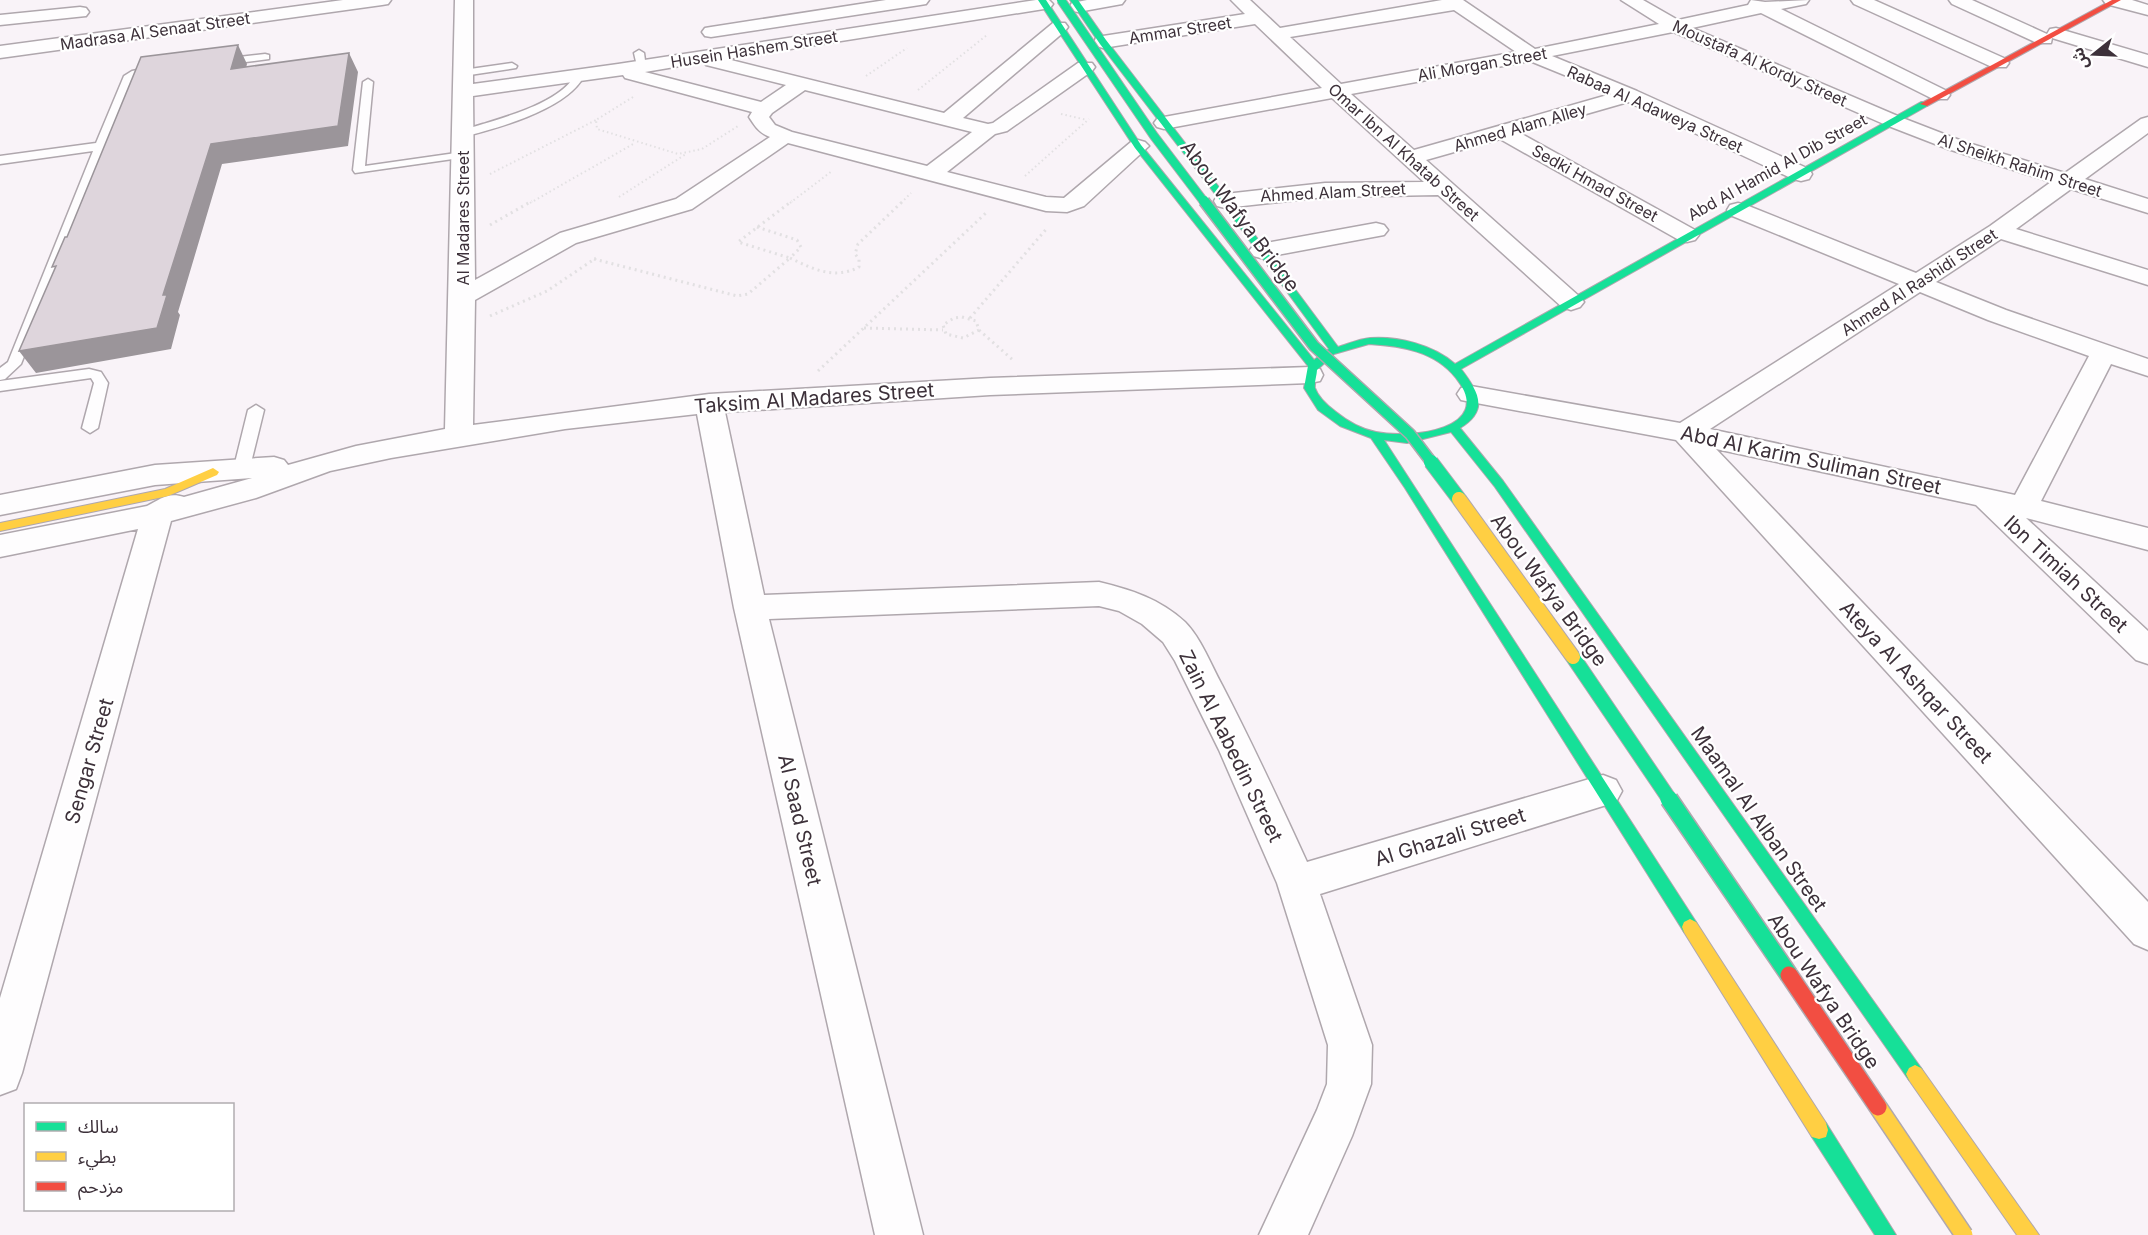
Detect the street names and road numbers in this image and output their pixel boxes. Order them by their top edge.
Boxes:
street label: Madrasa Al Senaat Street [59,8,251,54]
street label: Ammar Street [1127,12,1233,48]
street label: Moustafa Al Kordy Street [1670,15,1850,111]
street label: Husein Hashem Street [669,26,839,72]
street label: Ali Morgan Street [1416,43,1548,85]
street label: Rabaa Al Adaweya Street [1564,61,1746,157]
street label: Omar Ibn Al Khatab Street [1324,79,1484,225]
street label: Ahmed Alam Alley [1451,98,1589,156]
street label: Abd Al Hamid Al Dib Street [1684,109,1870,225]
street label: Al Sheikh Rahim Street [1935,129,2105,201]
street label: Abou Wafya Bridge [1175,136,1305,296]
street label: Sedki Hmad Street [1529,140,1661,226]
street label: Al Madares Street [453,151,473,285]
street label: Ahmed Alam Street [1260,178,1406,206]
street label: Ahmed Al Rashidi Street [1837,224,2001,340]
street label: Taksim Al Madares Street [693,378,935,418]
street label: Abd Al Karim Suliman Street [1679,421,1944,499]
street label: Abou Wafya Bridge [1486,509,1612,671]
street label: Ibn Timiah Street [1999,511,2133,638]
street label: Ateya Al Ashqar Street [1835,596,1998,768]
street label: Zain Al Aabedin Street [1174,646,1288,846]
street label: Sengar Street [60,695,118,827]
street label: Maamal Al Alban Street [1686,722,1832,916]
street label: Al Saad Street [773,752,827,888]
street label: Al Ghazali Street [1372,803,1529,871]
street label: Abou Wafya Bridge [1763,909,1885,1073]

